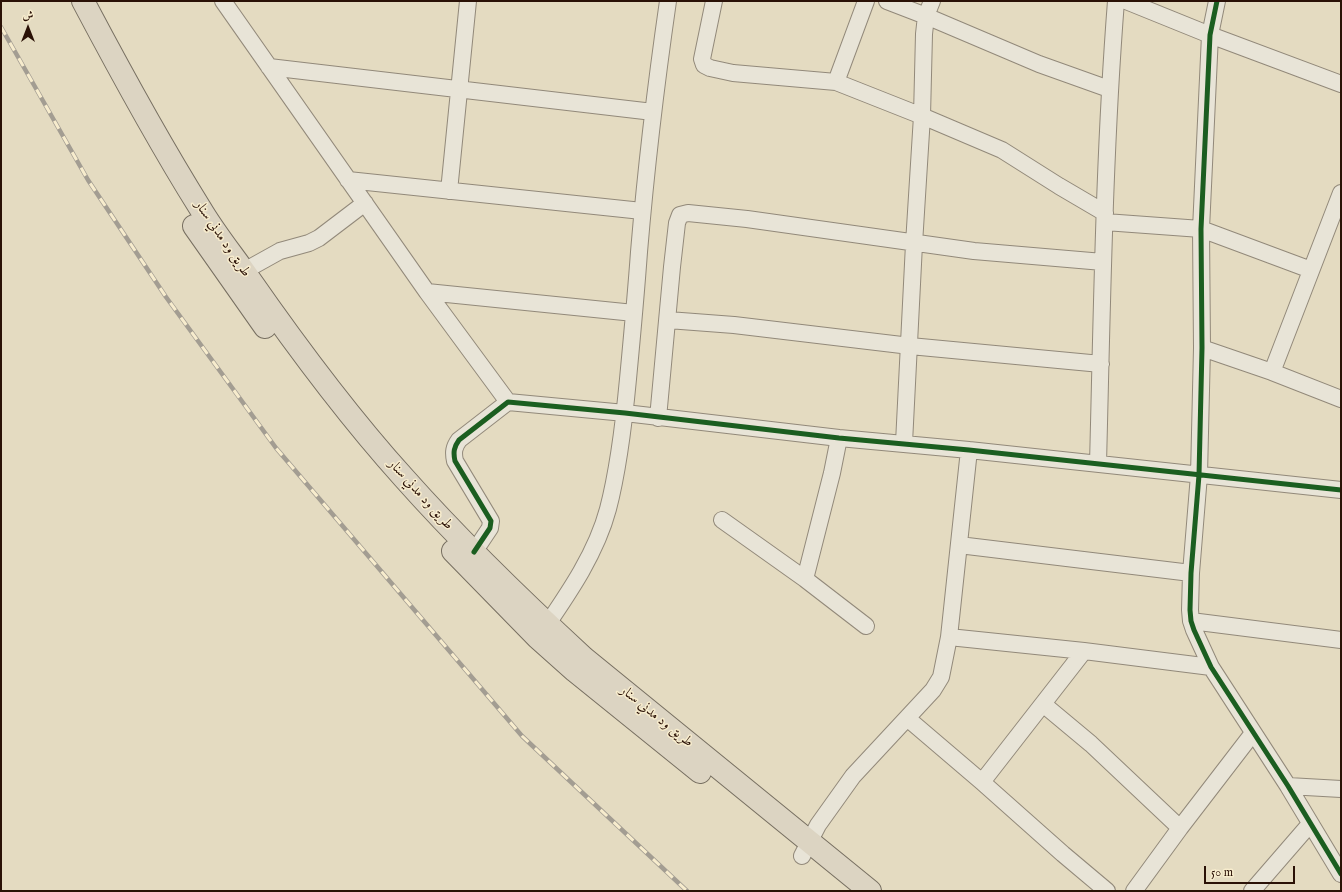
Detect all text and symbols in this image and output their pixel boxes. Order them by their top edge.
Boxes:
north arrow [8,8,48,48]
text: ش [23,9,33,23]
street label: طريق ود مدني سنار [190,197,254,281]
street label: طريق ود مدني سنار [384,456,456,534]
street label: طريق ود مدني سنار [616,682,696,752]
scale bar [1206,858,1297,884]
text: 50 m [1211,865,1233,880]

